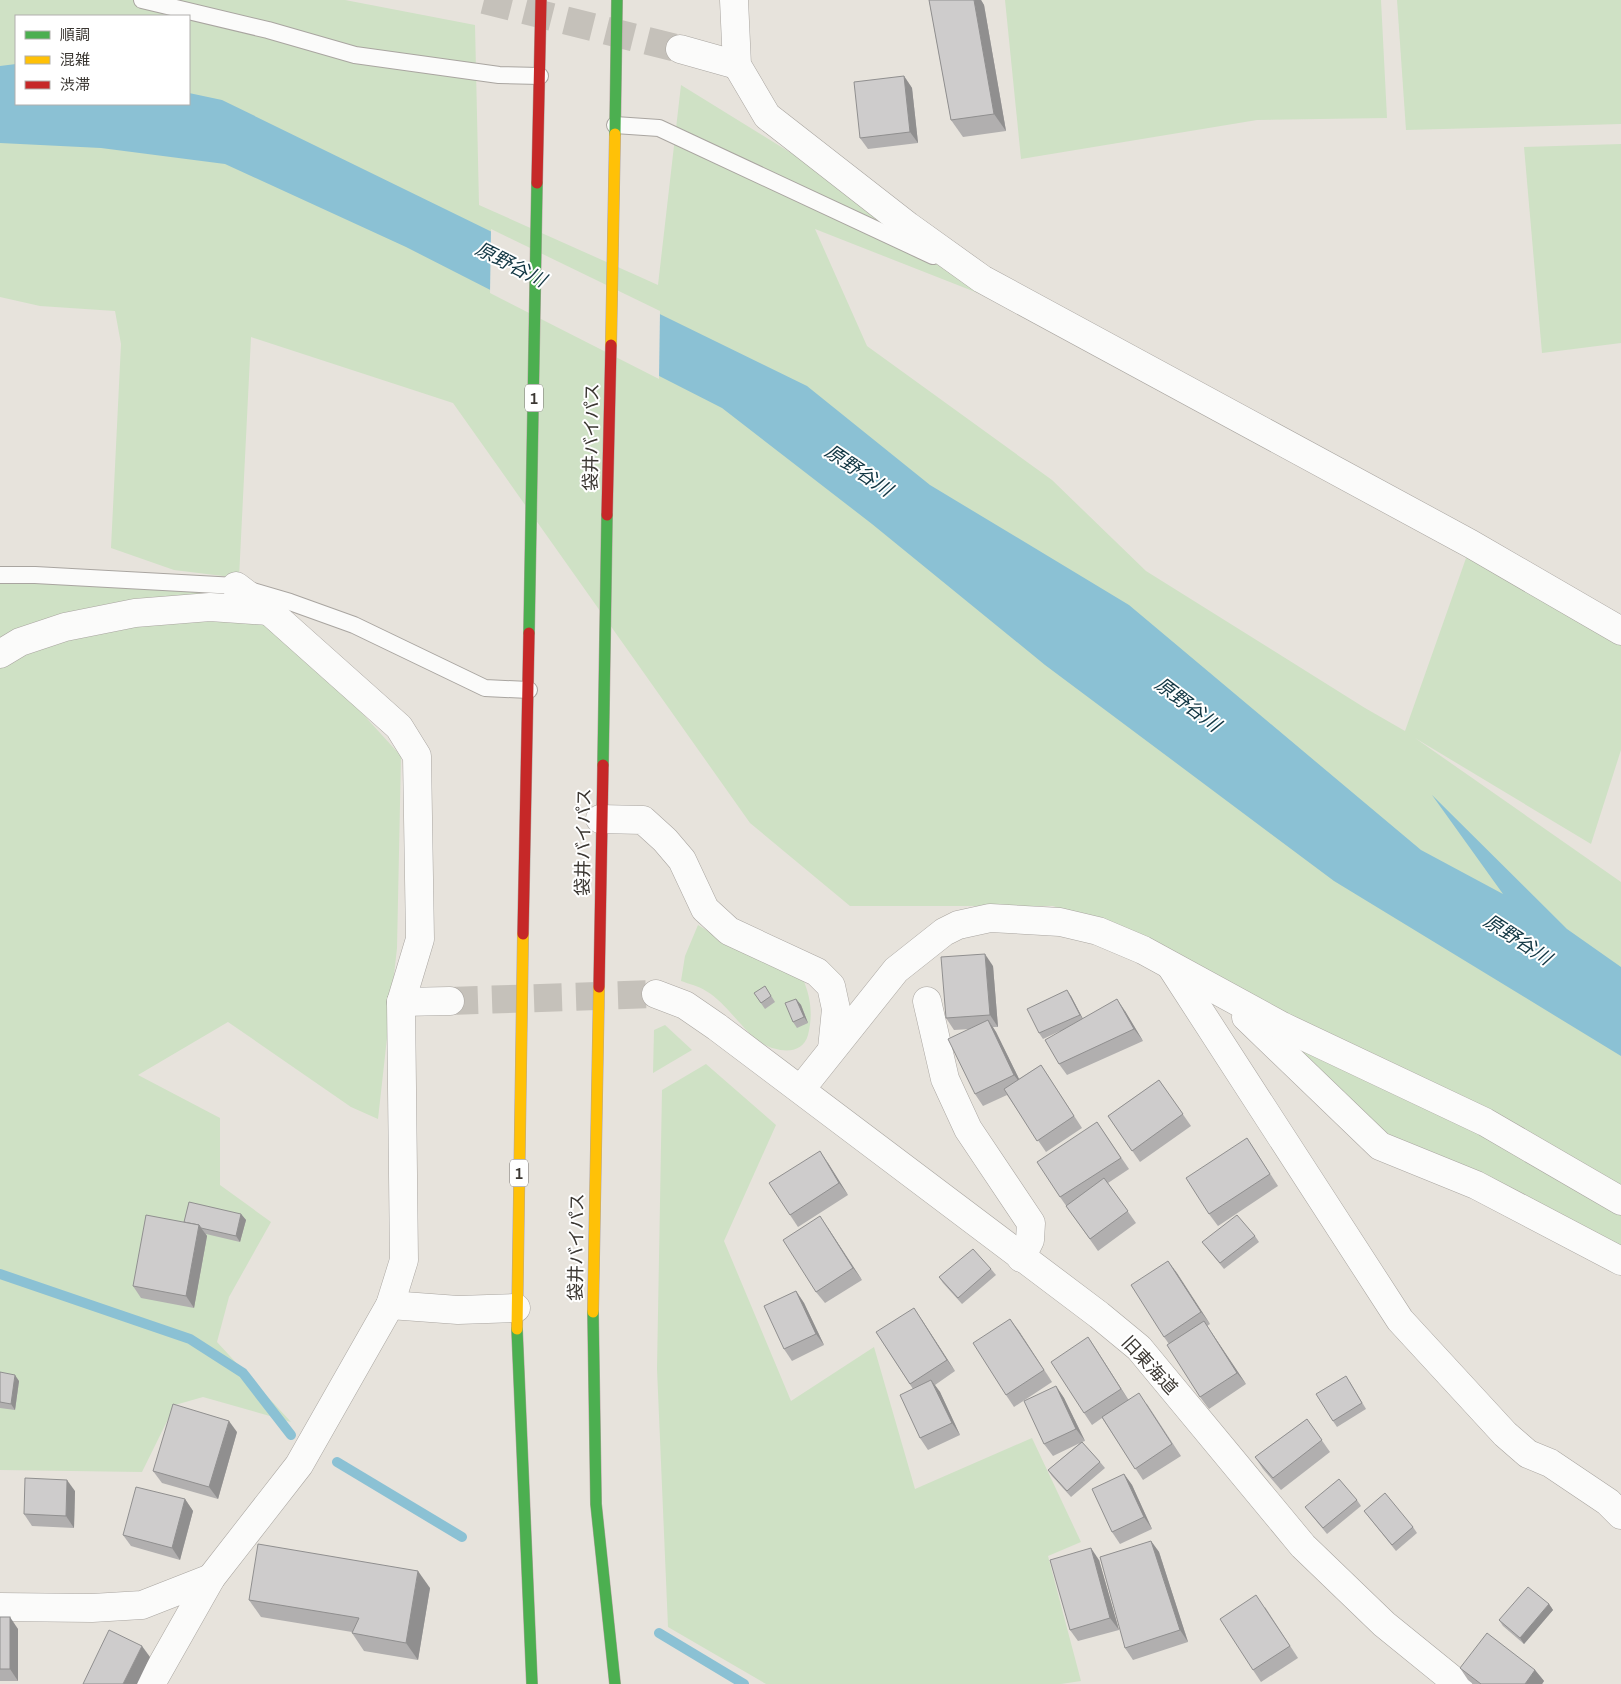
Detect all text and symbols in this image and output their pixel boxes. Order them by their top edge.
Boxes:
legend [15,15,190,105]
text: 順調 [60,24,90,45]
text: 混雑 [60,49,90,70]
text: 渋滞 [60,74,90,95]
water label: 原野谷川 [471,235,553,294]
street label: 袋井バイパス [578,383,604,491]
road number: 1 [525,384,543,412]
water label: 原野谷川 [820,438,899,503]
water label: 原野谷川 [1150,671,1228,738]
street label: 袋井バイパス [570,788,596,896]
water label: 原野谷川 [1479,907,1559,972]
road number: 1 [510,1160,528,1186]
street label: 袋井バイパス [563,1193,589,1301]
street label: 旧東海道 [1116,1330,1184,1400]

